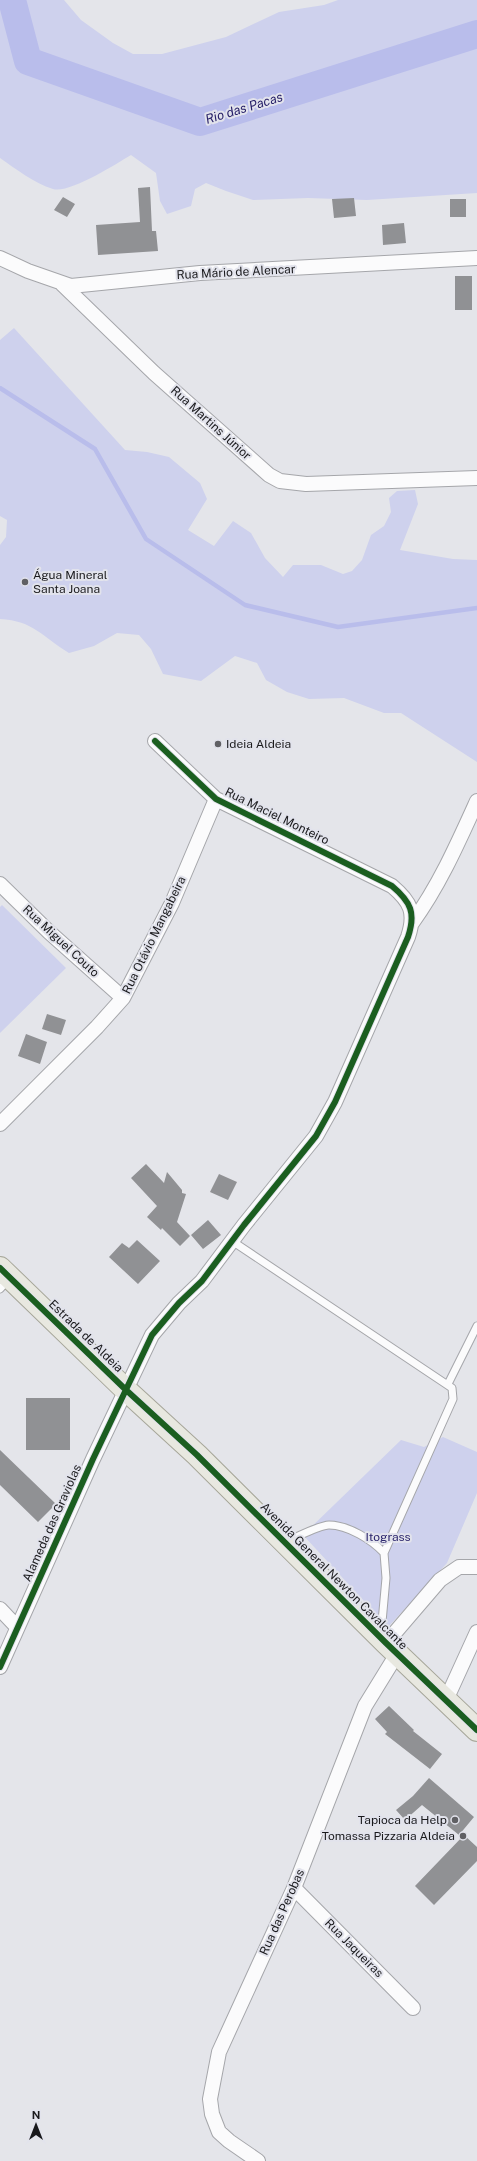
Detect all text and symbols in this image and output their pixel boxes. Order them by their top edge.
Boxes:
water label: Rio das Pacas [204,89,284,127]
street label: Rua Mário de Alencar [176,262,296,282]
street label: Rua Martins Júnior [168,383,254,463]
place label: Água Mineral Santa Joana [33,568,108,596]
marker: Água Mineral Santa Joana [20,577,30,587]
place label: Ideia Aldeia [226,737,291,751]
marker: Ideia Aldeia [213,739,223,749]
street label: Rua Maciel Monteiro [223,785,332,847]
street label: Rua Otávio Mangabeira [119,874,189,996]
street label: Rua Miguel Couto [20,902,102,980]
street label: Estrada de Aldeia [46,1297,126,1375]
street label: Alameda das Graviolas [20,1462,84,1584]
street label: Avenida General Newton Cavalcante [258,1500,410,1652]
park label: Itograss [365,1530,411,1544]
place label: Tapioca da Help [358,1813,447,1827]
marker: Tapioca da Help [450,1815,460,1825]
place label: Tomassa Pizzaria Aldeia [322,1829,455,1843]
marker: Tomassa Pizzaria Aldeia [458,1831,468,1841]
street label: Rua das Perobas [257,1867,307,1957]
street label: Rua Jaqueiras [322,1916,386,1980]
north arrow [16,2105,56,2145]
text: N [32,2109,40,2121]

